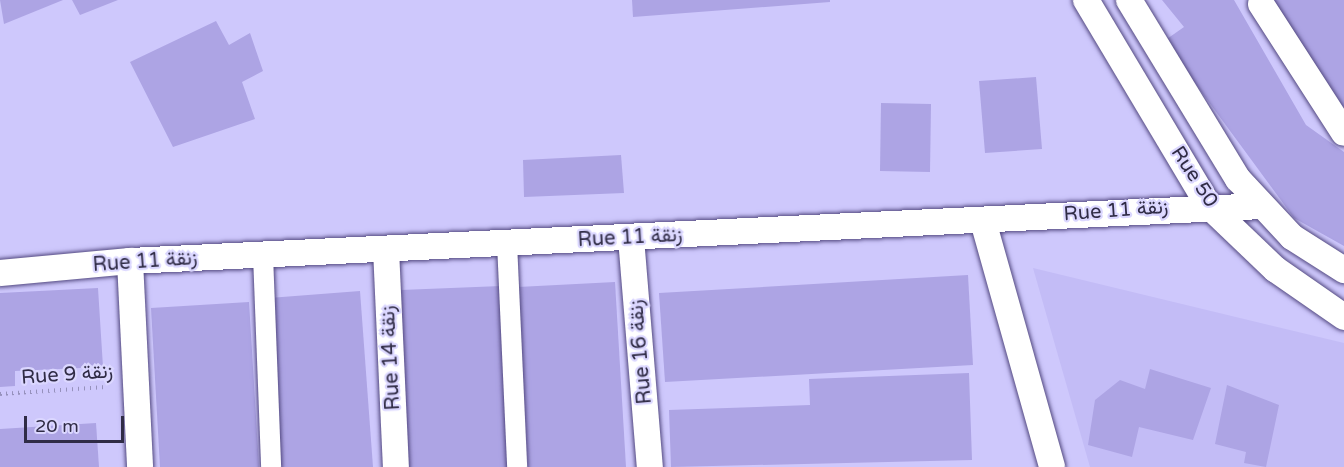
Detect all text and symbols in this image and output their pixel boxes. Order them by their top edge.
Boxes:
street label: Rue 50 [1165,142,1223,212]
street label: Rue 11 زنقة [1063,195,1169,227]
street label: Rue 11 زنقة [577,223,683,253]
street label: Rue 11 زنقة [92,246,198,278]
street label: Rue 16 زنقة [624,299,658,405]
street label: Rue 14 زنقة [376,305,406,411]
street label: Rue 9 زنقة [20,360,114,390]
scale bar [27,404,128,442]
text: 20 m [35,415,79,437]

